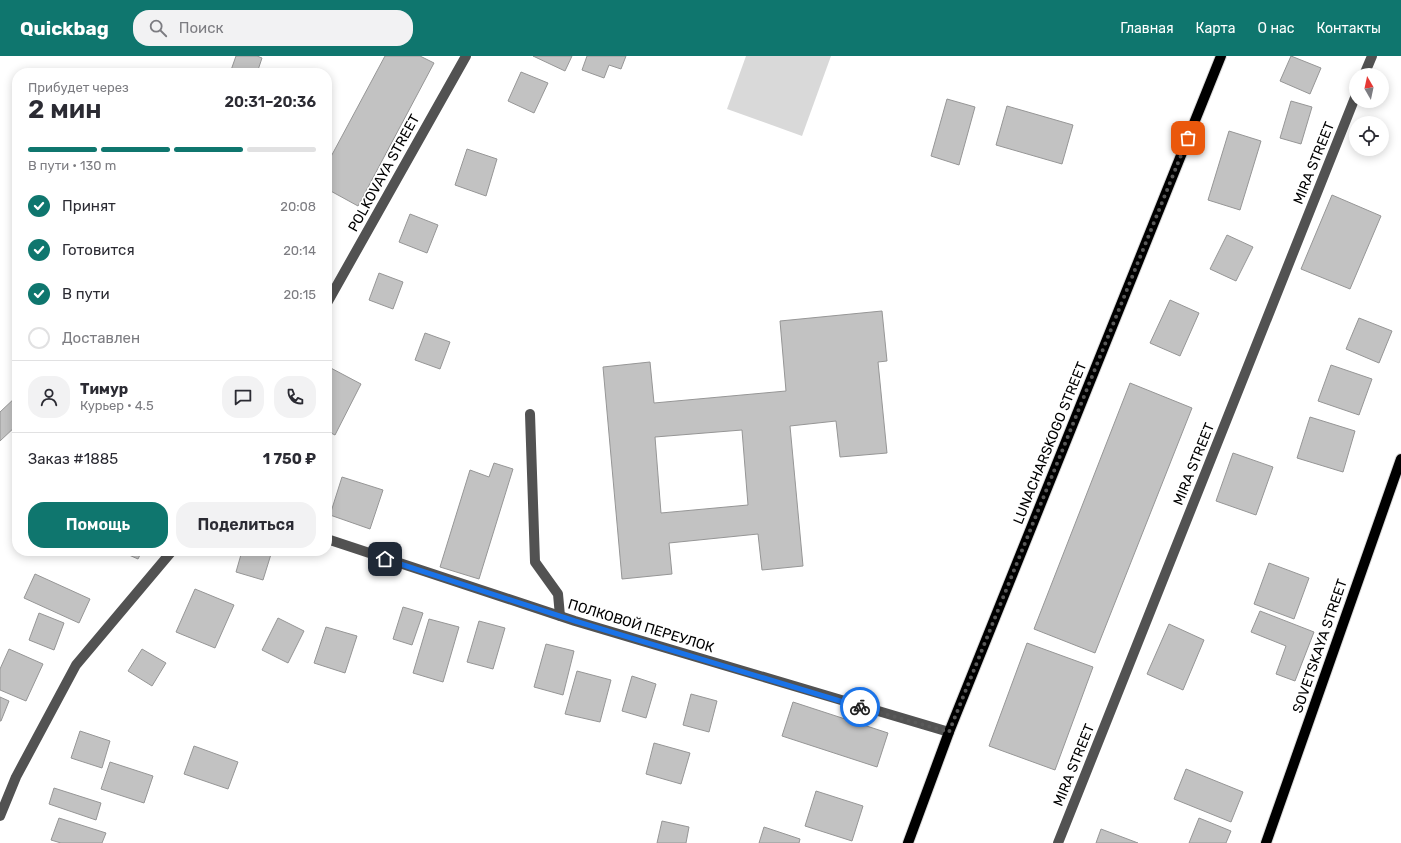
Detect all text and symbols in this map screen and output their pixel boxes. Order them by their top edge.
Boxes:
search box [133,10,413,46]
text: Quickbag [20,17,109,40]
icon: search [147,17,169,39]
text: Поиск [179,19,224,37]
text: Главная [1120,20,1174,37]
text: Карта [1196,20,1236,37]
text: О нас [1258,20,1294,37]
text: Контакты [1316,20,1381,37]
north arrow [1349,68,1389,108]
map controls [1349,68,1389,156]
text: Прибудет через [28,80,129,95]
text: 20:31–20:36 [225,93,316,111]
text: 2 мин [28,94,102,125]
street label: POLKOVAYA STREET [345,111,423,235]
button: locate [1349,116,1389,156]
street label: MIRA STREET [1290,119,1338,207]
pin [1171,121,1205,155]
icon: bag [1177,127,1199,149]
text: В пути · 130 m [28,158,116,173]
icon: check [28,195,50,217]
text: Принят [62,197,116,215]
text: 20:08 [280,199,316,214]
icon: check [28,239,50,261]
text: Готовится [62,241,135,259]
text: 20:14 [283,243,316,258]
icon: check [28,283,50,305]
text: В пути [62,285,110,303]
text: 20:15 [283,287,316,302]
text: Доставлен [62,329,140,347]
street label: LUNACHARSKOGO STREET [1010,359,1090,527]
button: person [28,376,70,418]
button: chat [222,376,264,418]
button: phone [274,376,316,418]
text: Тимур [80,380,128,398]
text: Курьер · 4.5 [80,398,154,413]
street label: MIRA STREET [1170,420,1218,508]
text: Заказ #1885 [28,450,118,468]
text: 1 750 ₽ [263,450,316,468]
button: Помощь [28,502,168,548]
button: Поделиться [176,502,316,548]
pin [368,542,402,576]
icon: home [374,548,396,570]
street label: SOVETSKAYA STREET [1289,577,1351,715]
street label: ПОЛКОВОЙ ПЕРЕУЛОК [566,595,716,656]
courier [840,687,880,727]
icon: bike [849,696,871,718]
street label: MIRA STREET [1050,721,1098,809]

